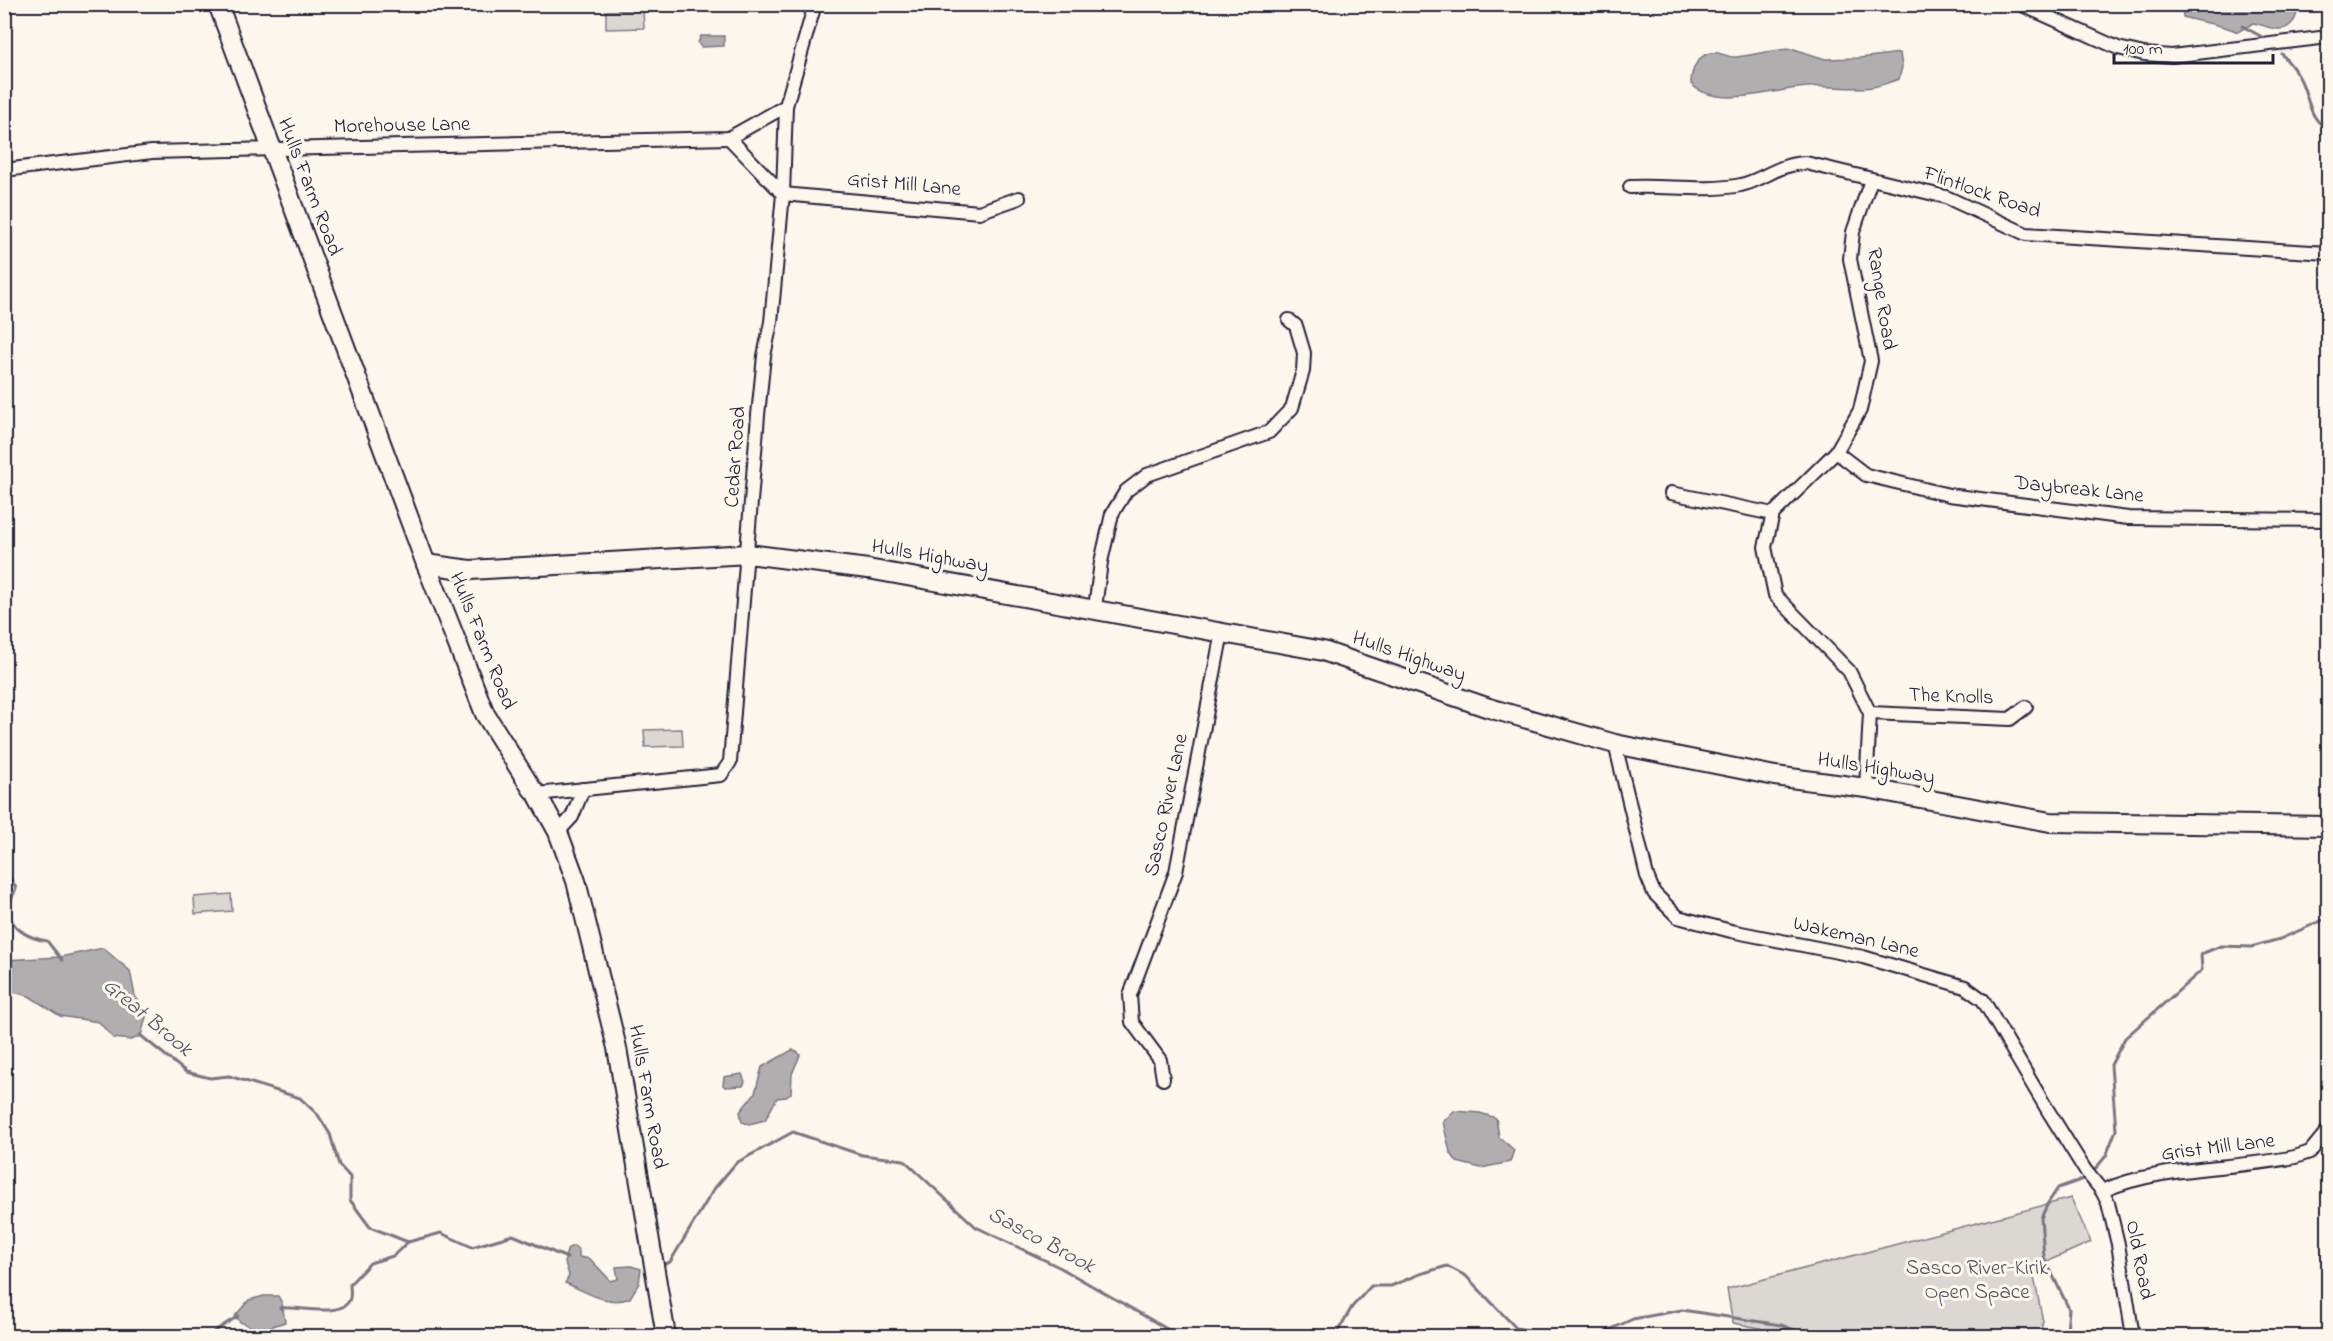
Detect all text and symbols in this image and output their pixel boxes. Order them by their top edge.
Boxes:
scale bar [2114,27,2273,65]
text: 100 m [2123,37,2163,63]
street label: Morehouse Lane [333,110,471,142]
street label: Hulls Farm Road [269,114,349,261]
street label: Flintlock Road [1918,159,2045,227]
street label: Grist Mill Lane [846,165,963,205]
street label: Range Road [1856,246,1904,353]
street label: Cedar Road [717,405,755,509]
street label: Daybreak Lane [2012,468,2146,514]
street label: Hulls Highway [869,532,991,584]
street label: Hulls Farm Road [441,568,523,714]
street label: Hulls Highway [1347,624,1470,692]
street label: The Knolls [1908,681,1994,713]
street label: Sasco River Lane [1137,730,1197,879]
street label: Hulls Highway [1815,745,1937,795]
street label: Wakeman Lane [1790,909,1922,967]
water label: Great Brook [95,971,200,1066]
street label: Hulls Farm Road [620,1023,674,1172]
street label: Grist Mill Lane [2160,1126,2277,1170]
water label: Sasco Brook [982,1199,1102,1283]
street label: Old Road [2117,1218,2161,1302]
park label: Sasco River-Kirik Open Space [1906,1254,2049,1308]

